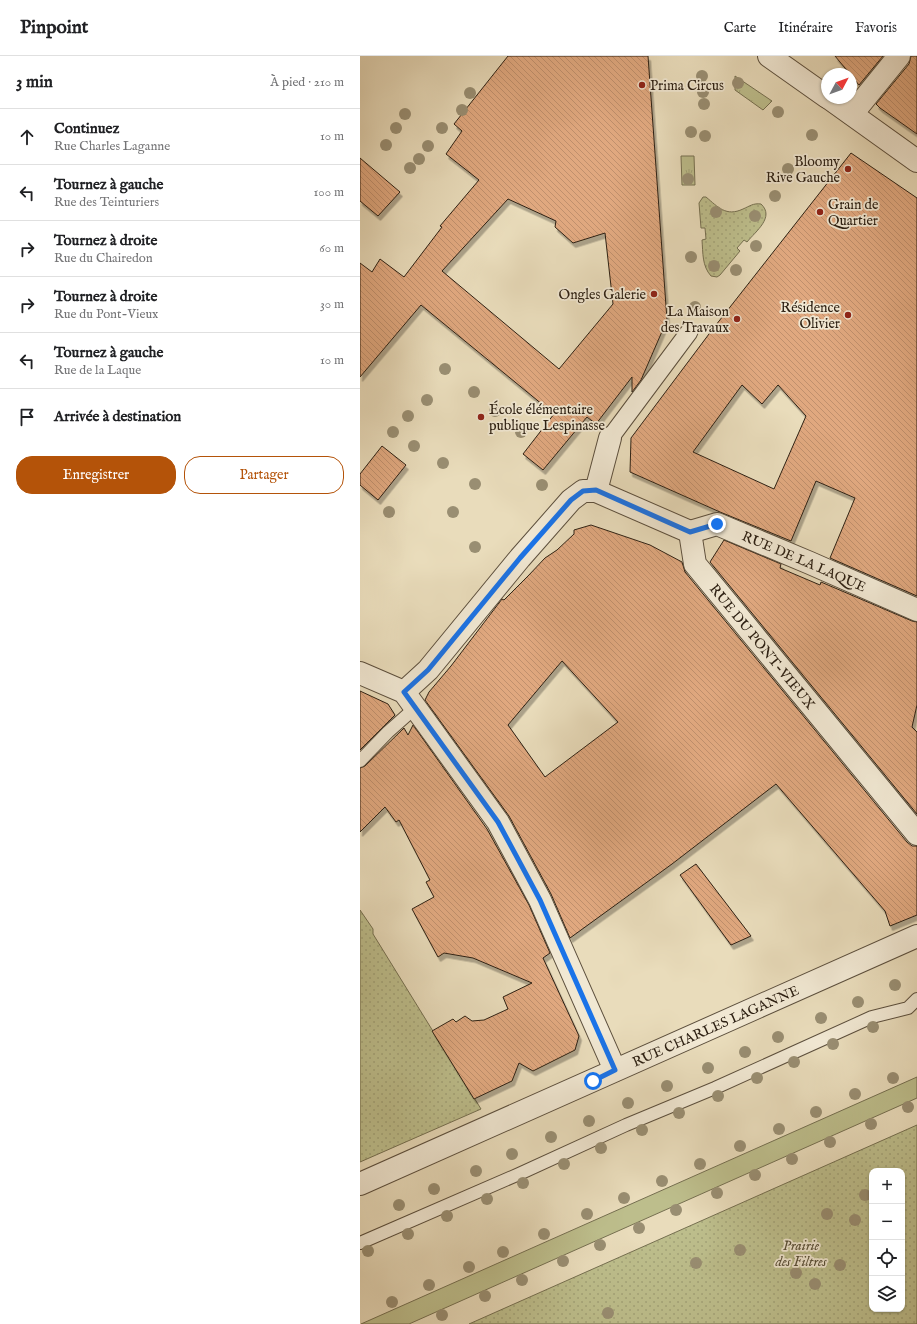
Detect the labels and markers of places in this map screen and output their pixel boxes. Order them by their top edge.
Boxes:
place label: Prima Circus [650,77,724,95]
marker: Prima Circus [637,80,647,90]
place label: Bloomy Rive Gauche [766,153,841,187]
marker: Bloomy Rive Gauche [843,164,853,174]
place label: Grain de Quartier [828,196,879,230]
marker: Grain de Quartier [815,207,825,217]
place label: Ongles Galerie [559,286,647,304]
marker: Ongles Galerie [649,289,659,299]
place label: Résidence Olivier [781,299,841,333]
place label: La Maison des Travaux [661,303,730,337]
marker: Résidence Olivier [843,310,853,320]
marker: La Maison des Travaux [732,314,742,324]
place label: École élémentaire publique Lespinasse [489,400,605,435]
marker: École élémentaire publique Lespinasse [476,412,486,422]

